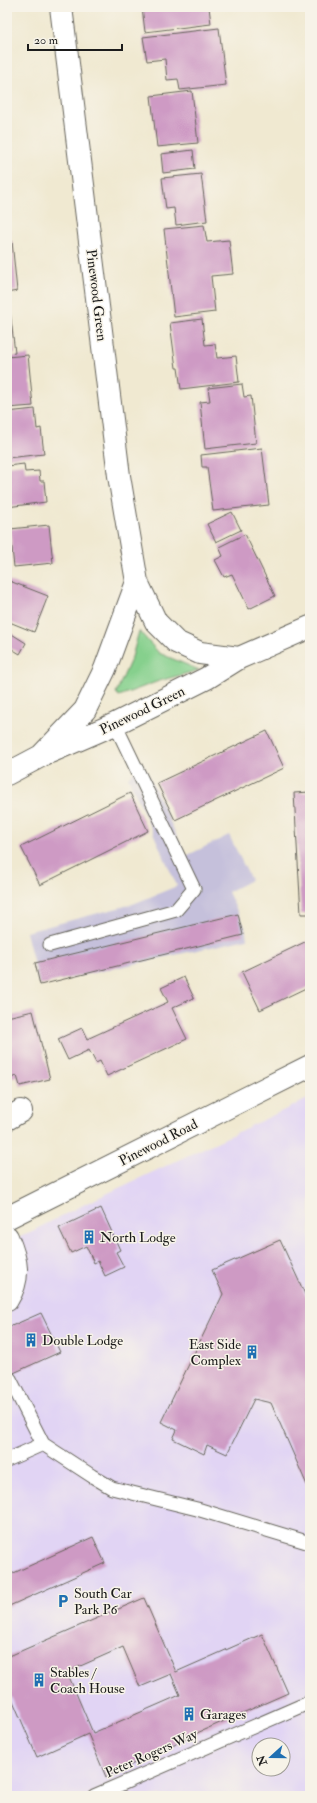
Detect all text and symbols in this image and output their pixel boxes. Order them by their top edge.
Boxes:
scale bar [28,26,122,52]
text: 20 m [34,33,59,48]
street label: Pinewood Green [82,248,111,342]
street label: Pinewood Green [97,683,188,738]
street label: Pinewood Road [116,1115,201,1170]
building icon: North Lodge [81,1229,97,1245]
place label: North Lodge [100,1229,176,1246]
building icon: Double Lodge [23,1332,39,1348]
place label: Double Lodge [42,1332,123,1349]
place label: East Side Complex [189,1336,242,1370]
building icon: East Side Complex [244,1344,260,1360]
place label: South Car Park P6 [74,1585,133,1618]
parking icon: South Car Park P6 [55,1593,71,1609]
place label: Stables / Coach House [50,1664,125,1697]
building icon: Stables / Coach House [31,1672,47,1688]
building icon: Garages [181,1706,197,1722]
place label: Garages [200,1706,246,1723]
street label: Peter Rogers Way [102,1725,201,1782]
north arrow [251,1737,291,1777]
text: N [254,1752,270,1768]

